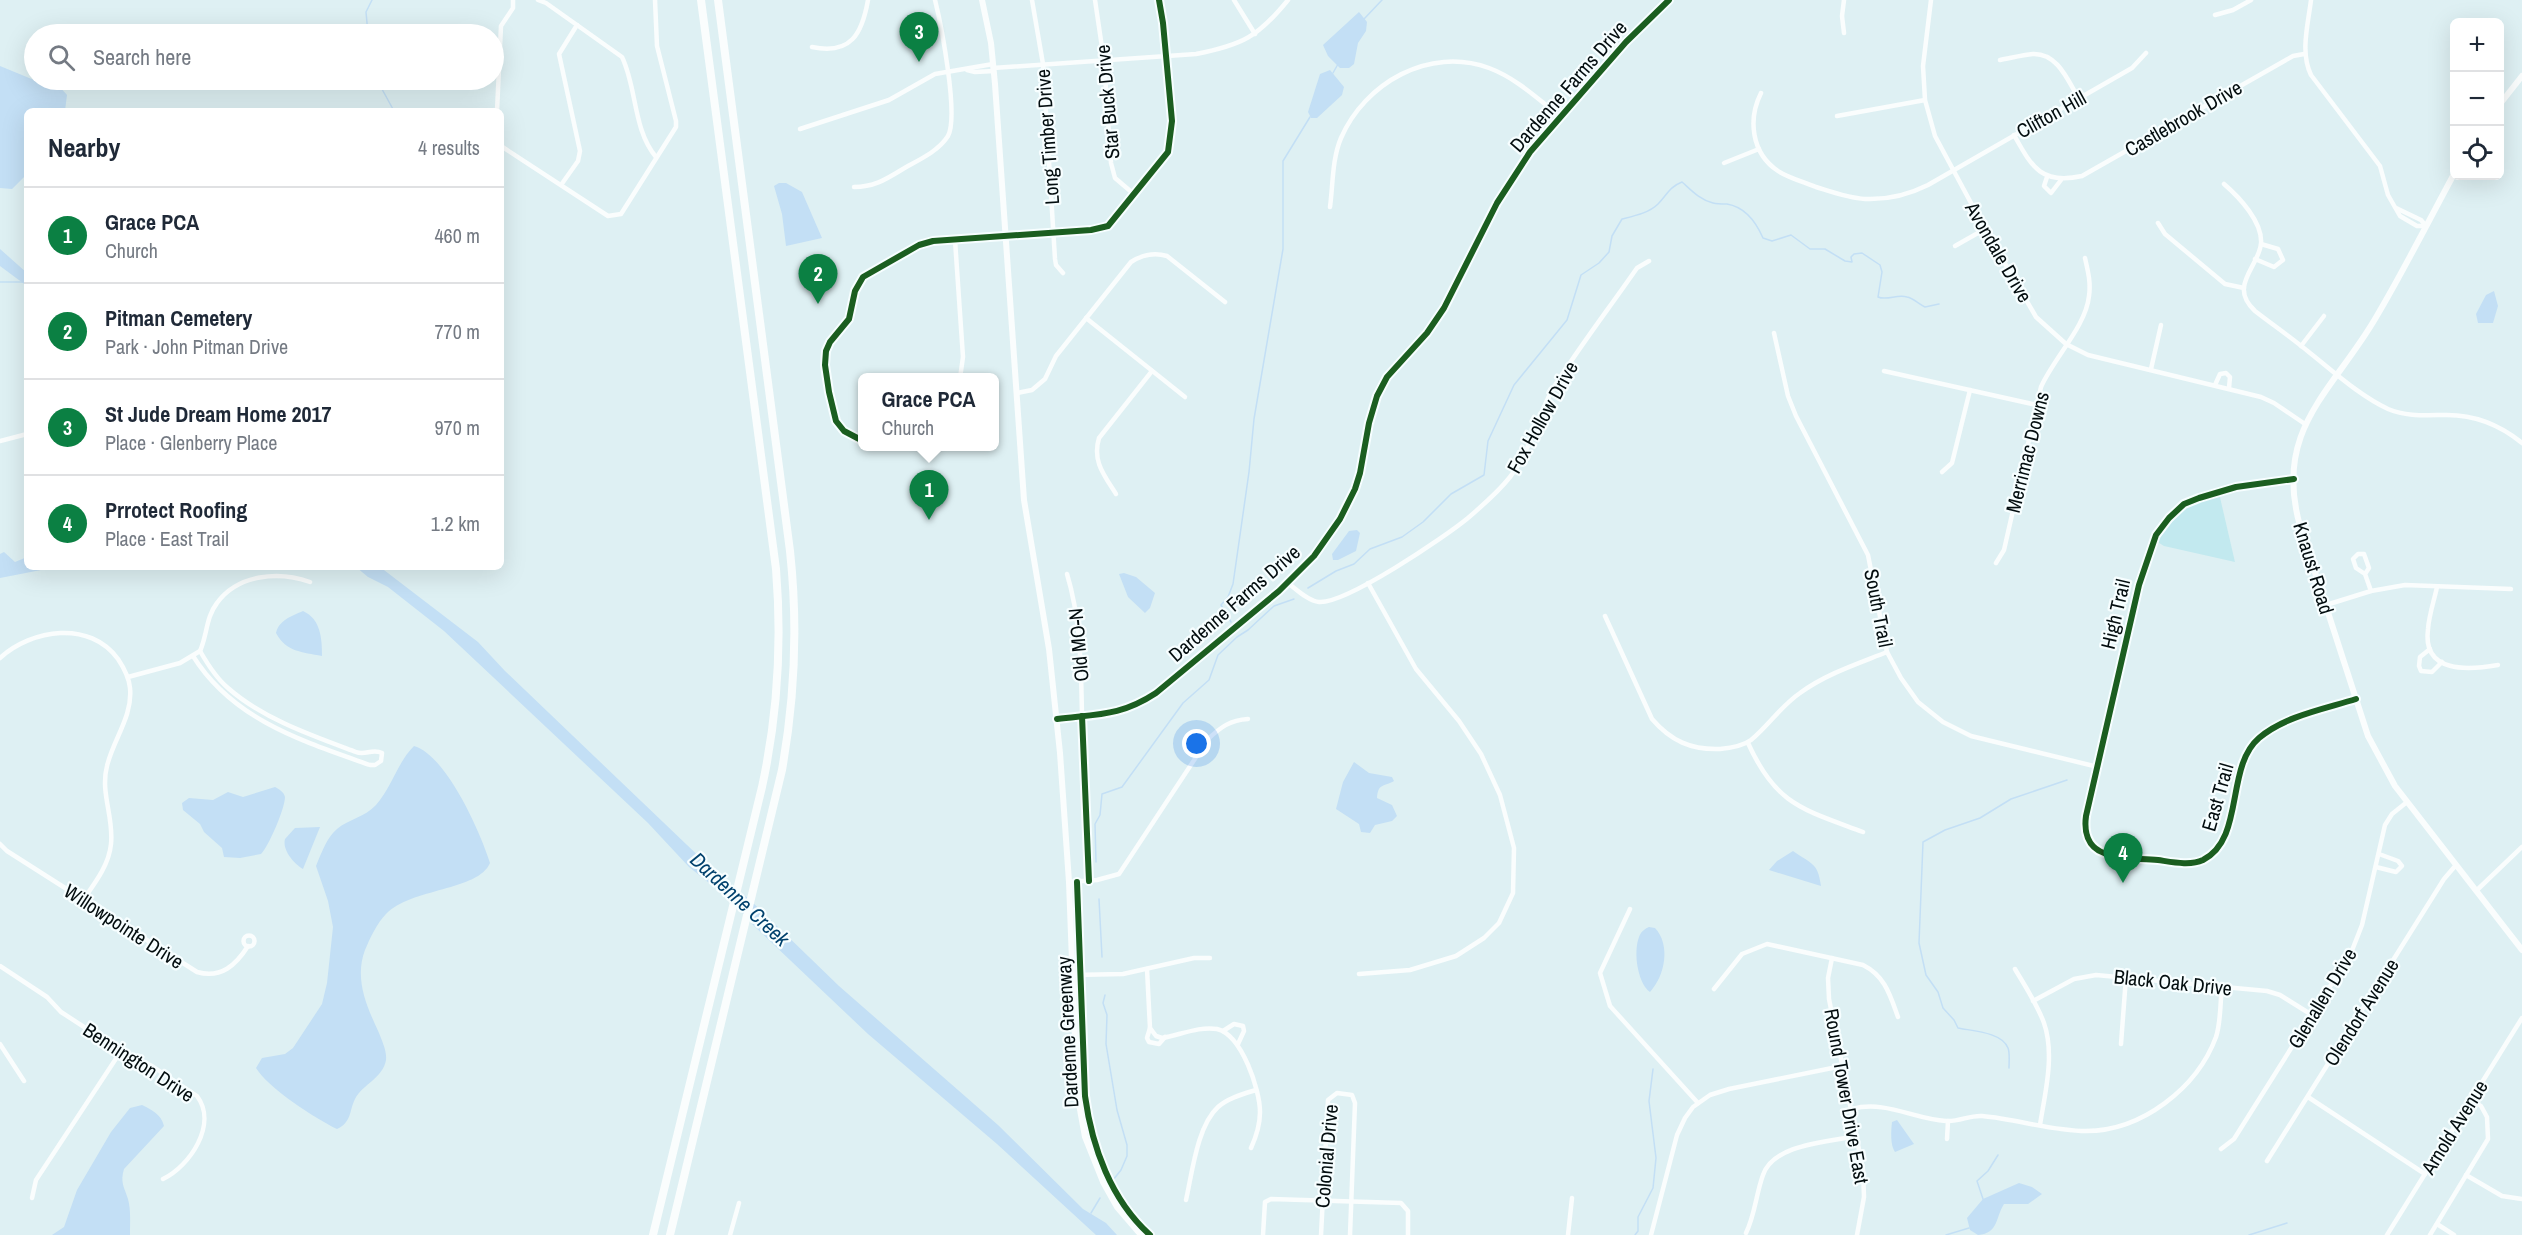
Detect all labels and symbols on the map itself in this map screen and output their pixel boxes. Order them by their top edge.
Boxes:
pin: 3 [900,13,938,62]
street label: Dardenne Farms Drive [1503,15,1633,157]
street label: Star Buck Drive [1089,44,1125,160]
street label: Long Timber Drive [1029,68,1065,206]
street label: Castlebrook Drive [2119,73,2247,163]
street label: Clifton Hill [2011,84,2091,144]
street label: Avondale Drive [1959,196,2039,307]
pin: 2 [798,254,838,304]
street label: Fox Hollow Drive [1500,356,1584,478]
street label: Merrimac Downs [1999,389,2055,515]
pin: 1 [910,470,948,520]
street label: Knaust Road [2287,519,2341,617]
street label: Dardenne Farms Drive [1163,538,1305,668]
street label: South Trail [1858,566,1900,650]
street label: High Trail [2094,576,2136,652]
street label: Old MO-N [1061,607,1095,683]
your location [1182,729,1211,758]
street label: East Trail [2194,760,2240,834]
pin: 4 [2104,834,2142,883]
water label: Dardenne Creek [684,845,797,954]
street label: Willowpointe Drive [59,877,189,975]
street label: Glenallen Drive [2281,943,2363,1053]
street label: Olendorf Avenue [2317,953,2405,1071]
street label: Dardenne Greenway [1050,955,1084,1108]
street label: Black Oak Drive [2113,962,2233,1002]
street label: Round Tower Drive East [1818,1006,1876,1186]
street label: Bennington Drive [78,1016,200,1108]
street label: Arnold Avenue [2414,1075,2494,1180]
street label: Colonial Drive [1308,1103,1344,1209]

